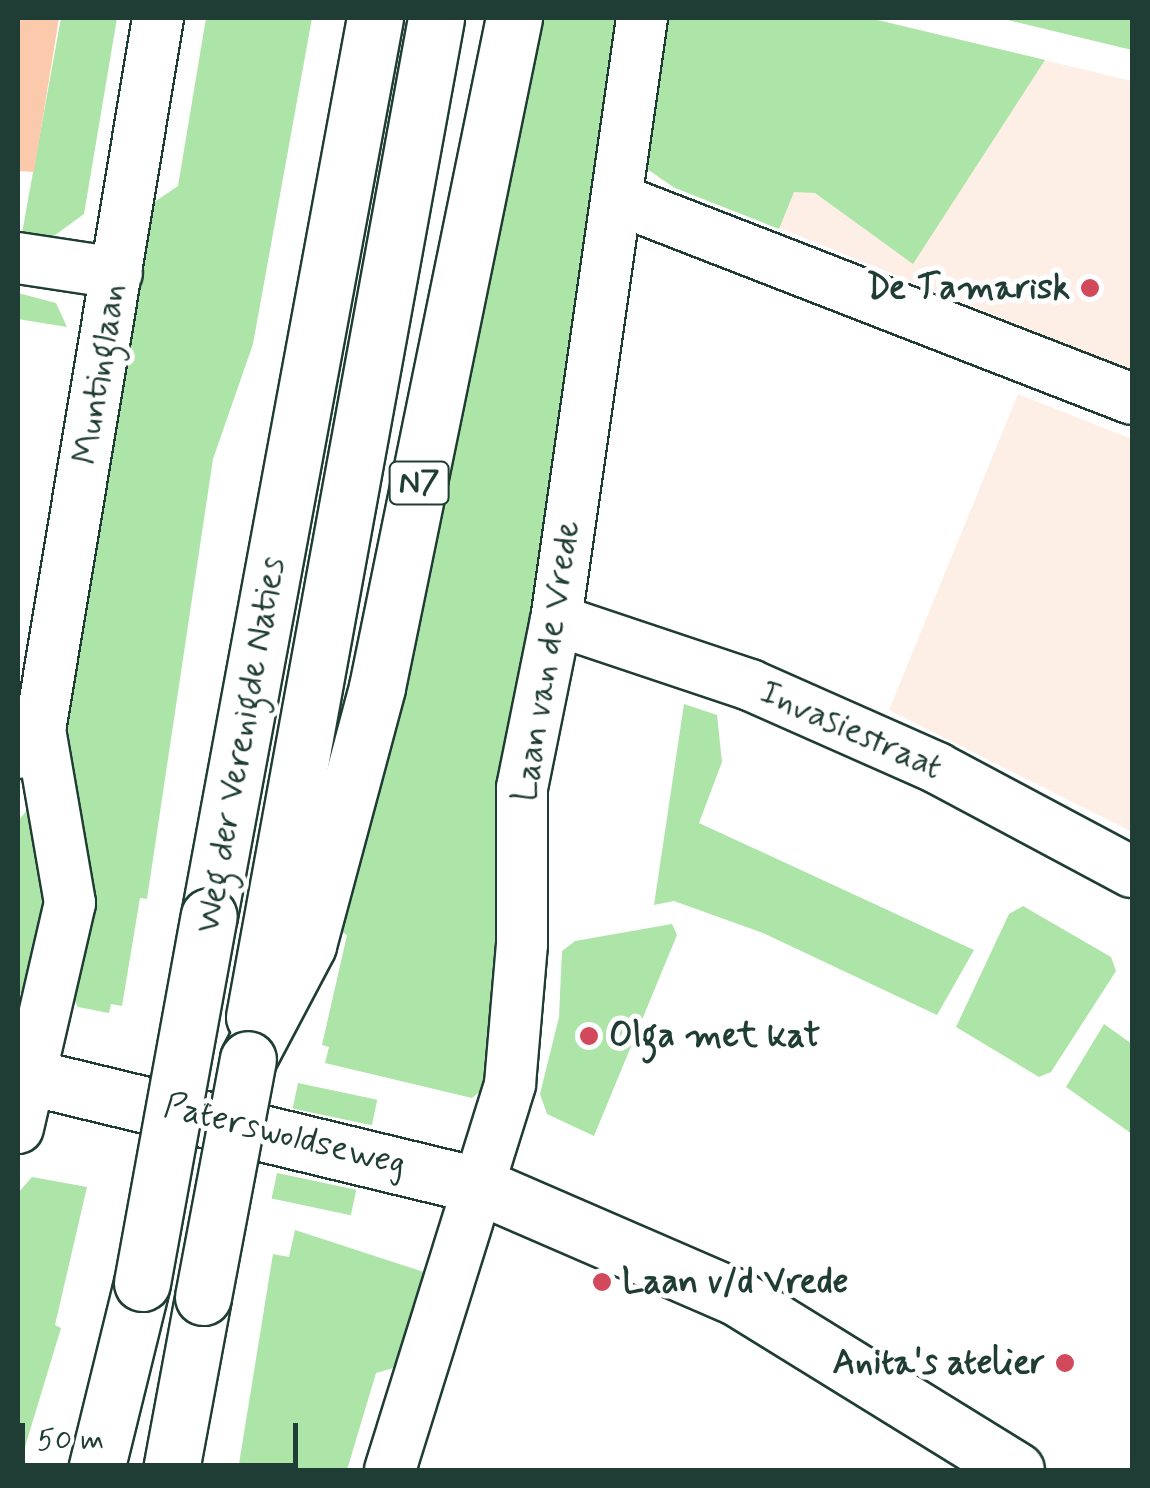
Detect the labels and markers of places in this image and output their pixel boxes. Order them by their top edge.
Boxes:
place label: De Tamarisk [878,267,1070,309]
marker: De Tamarisk [1079,277,1101,299]
place label: Olga met kat [609,1015,799,1057]
marker: Olga met kat [578,1025,600,1047]
place label: Laan v/d Vrede [622,1261,851,1303]
marker: Laan v/d Vrede [591,1271,613,1293]
place label: Anita's atelier [825,1342,1045,1384]
marker: Anita's atelier [1054,1352,1076,1374]

